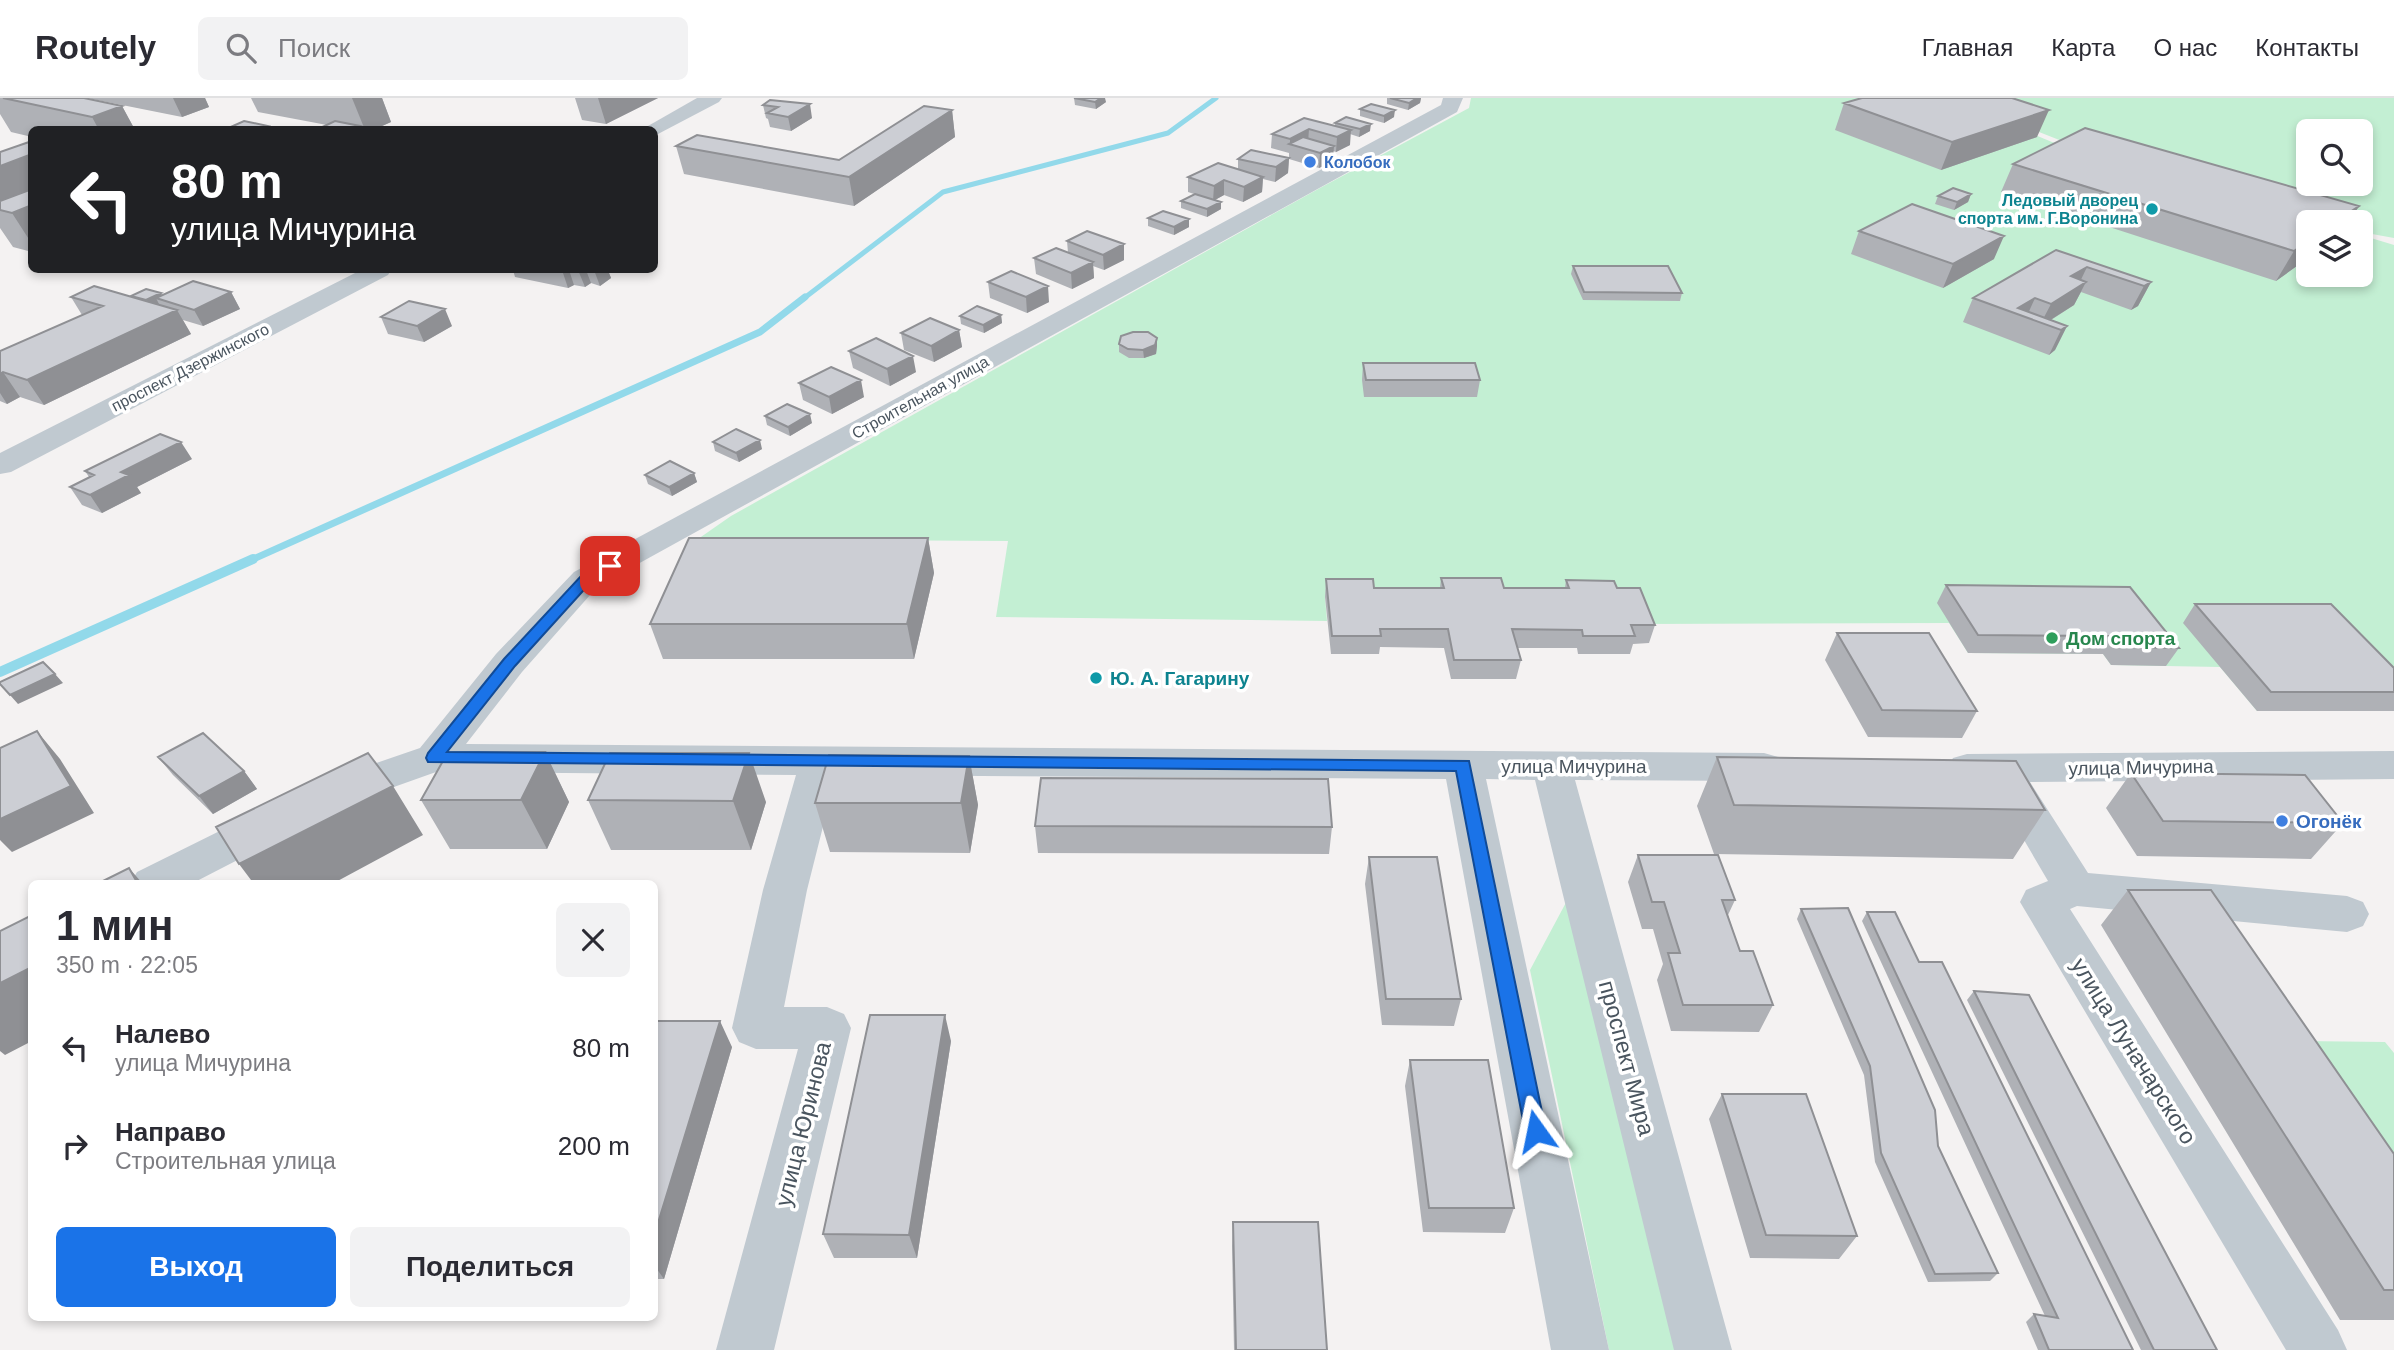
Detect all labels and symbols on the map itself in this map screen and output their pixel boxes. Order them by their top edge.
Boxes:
marker: Колобок [1302,154,1318,170]
place label: Колобок [1324,154,1392,171]
place label: Ледовый дворец спорта им. Г.Воронина [1958,192,2138,227]
marker: Ледовый дворец спорта им. Г.Воронина [2144,201,2160,217]
street label: проспект Дзержинского [109,320,272,415]
street label: Строительная улица [849,353,992,442]
pin [580,536,640,596]
place label: Дом спорта [2066,628,2176,649]
marker: Дом спорта [2044,630,2060,646]
place label: Ю. А. Гагарину [1110,668,1250,689]
marker: Ю. А. Гагарину [1088,670,1104,686]
street label: улица Мичурина [1501,756,1647,777]
street label: улица Мичурина [2068,756,2214,779]
place label: Огонёк [2296,811,2362,832]
marker: Огонёк [2274,813,2290,829]
street label: улица Луначарского [2066,953,2202,1149]
street label: проспект Мира [1594,978,1660,1139]
street label: улица Юринова [770,1039,836,1209]
position arrow [1499,1094,1573,1168]

